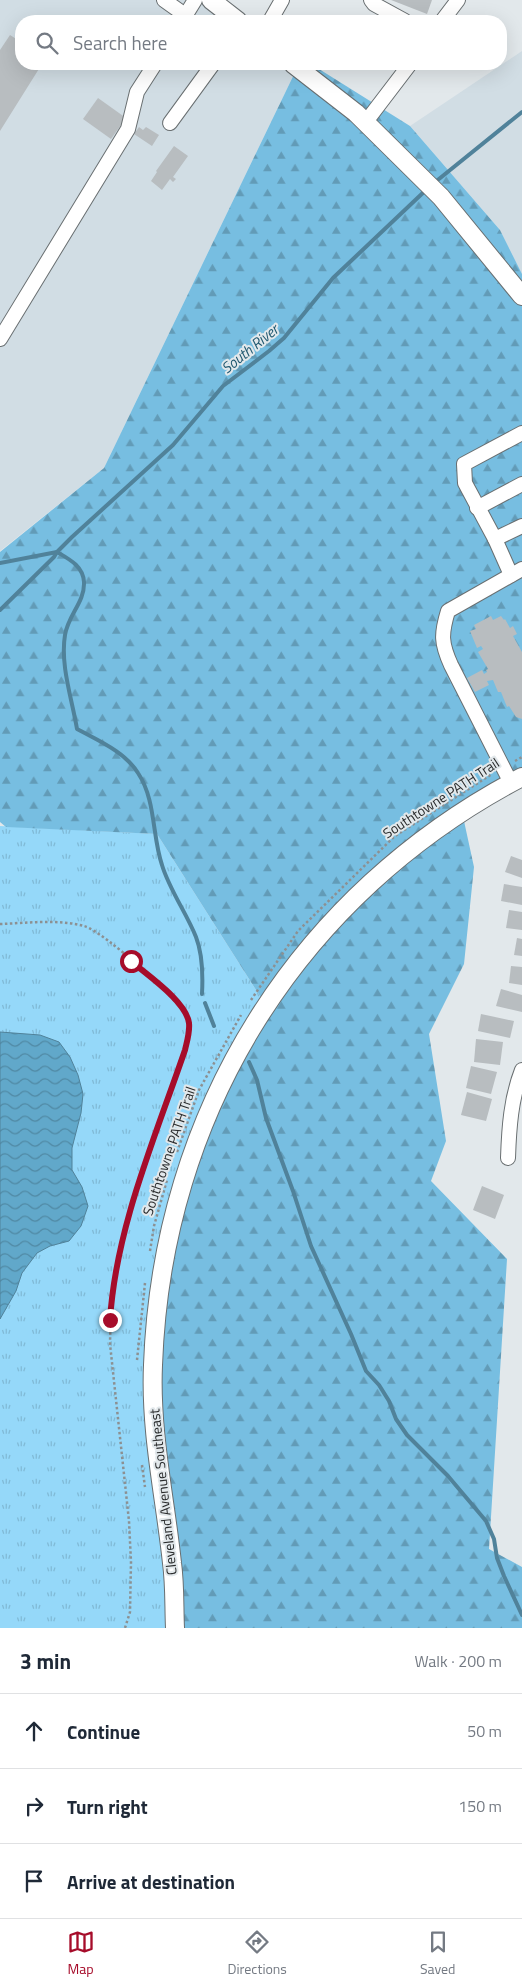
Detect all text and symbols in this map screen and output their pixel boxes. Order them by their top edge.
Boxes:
search box [15,15,507,70]
text: Search here [73,28,167,57]
icon: search [33,29,61,57]
water label: South River [216,317,285,379]
street label: Southtowne PATH Trail [378,752,503,843]
route start [120,950,143,973]
street label: Southtowne PATH Trail [137,1084,200,1218]
route end [99,1309,122,1332]
street label: Cleveland Avenue Southeast [143,1408,182,1576]
text: 3 min [20,1645,71,1677]
text: Walk · 200 m [414,1649,502,1673]
icon: ahead [20,1717,48,1745]
text: Continue [67,1717,140,1746]
text: 50 m [467,1719,502,1743]
icon: right [20,1792,48,1820]
text: Turn right [67,1792,148,1821]
text: 150 m [458,1794,502,1818]
icon: arrive [20,1867,48,1895]
text: Arrive at destination [67,1867,235,1896]
tab: Map [67,1928,95,1979]
tab: Directions [228,1928,287,1979]
tab: Saved [420,1928,456,1979]

